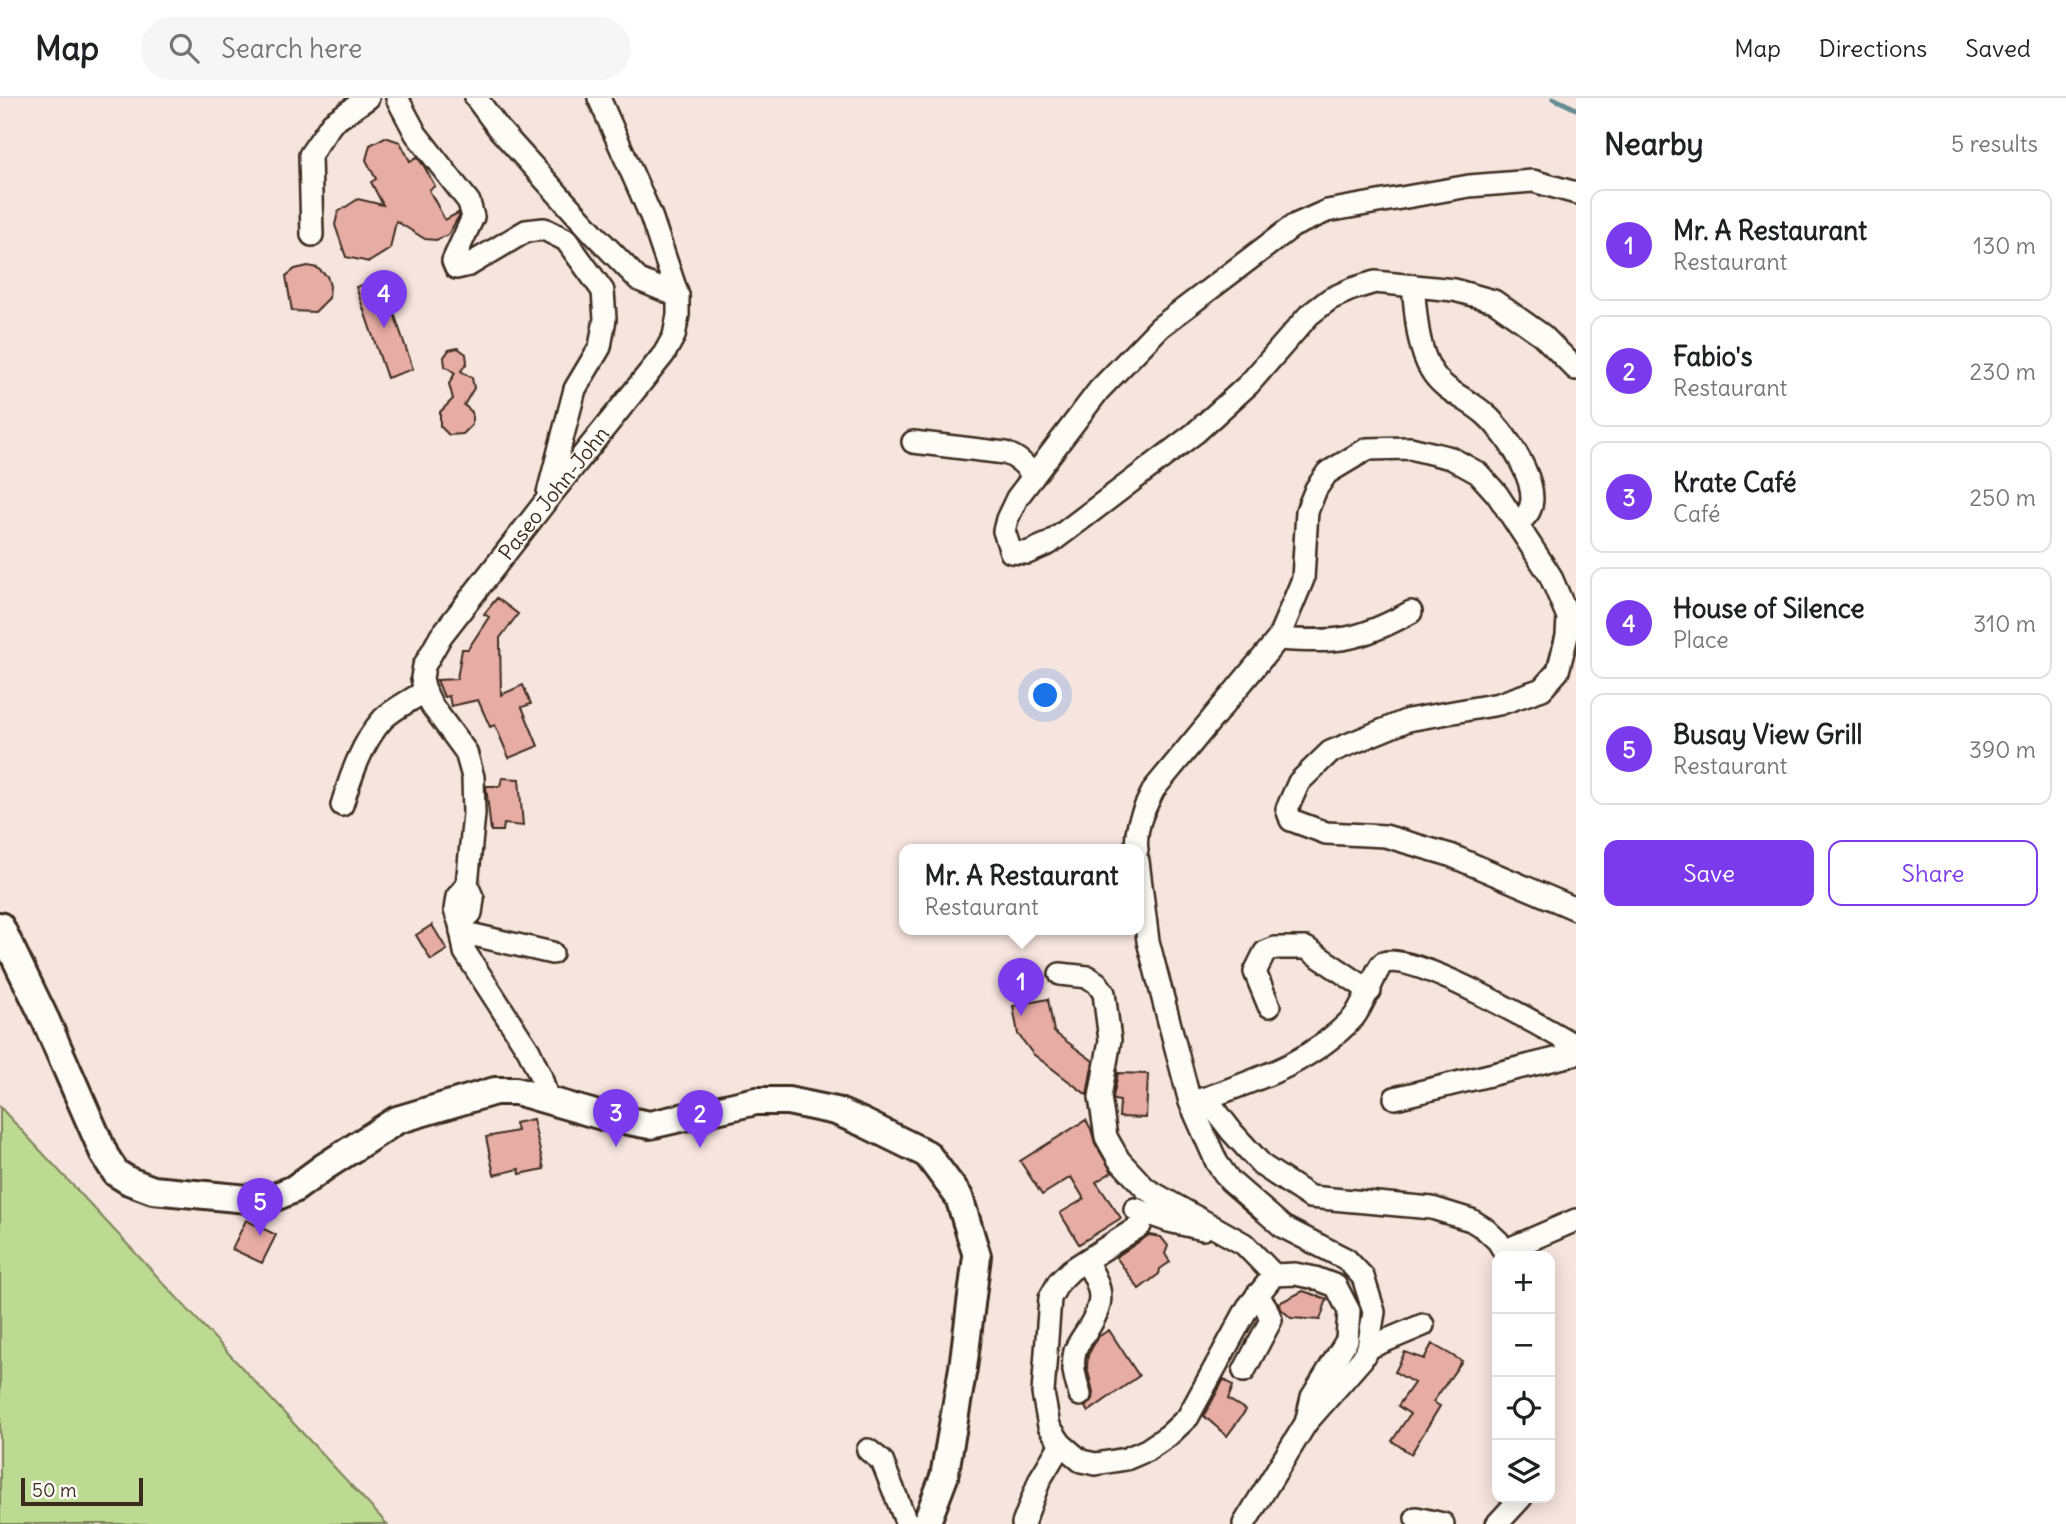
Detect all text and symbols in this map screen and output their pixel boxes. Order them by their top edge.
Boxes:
search box [141,17,631,80]
text: Map [35,27,99,69]
icon: search [165,29,203,67]
text: Search here [221,32,362,65]
text: Map [1734,33,1781,63]
text: Directions [1819,33,1927,63]
text: Saved [1965,33,2031,63]
text: Nearby [1604,125,1704,163]
text: 5 results [1951,129,2038,158]
text: Mr. A Restaurant [1673,214,1867,247]
text: 1 [1624,231,1634,260]
text: 130 m [1973,231,2036,260]
text: Restaurant [1673,247,1787,276]
pin: 4 [361,270,407,328]
text: Fabio's [1673,340,1753,373]
text: 2 [1623,357,1635,386]
text: 230 m [1970,357,2036,386]
text: Restaurant [1673,373,1787,402]
street label: Paseo John-John [492,420,614,565]
text: Krate Café [1673,466,1797,499]
text: 3 [1622,483,1636,512]
text: 250 m [1969,483,2036,512]
text: Café [1673,499,1720,528]
text: House of Silence [1673,592,1865,625]
text: 4 [1622,609,1636,638]
text: 310 m [1973,609,2036,638]
text: Place [1673,625,1729,654]
your location [1028,678,1062,712]
text: Busay View Grill [1673,718,1862,751]
text: 5 [1622,735,1636,764]
text: 390 m [1969,735,2036,764]
text: Restaurant [1673,751,1787,780]
button: Save [1604,840,1814,906]
button: Share [1828,840,2038,906]
popup [899,844,1144,935]
text: Mr. A Restaurant [925,859,1118,892]
text: Restaurant [925,892,1039,921]
pin: 1 [998,958,1044,1016]
pin: 3 [593,1089,639,1147]
pin: 2 [677,1090,723,1148]
pin: 5 [237,1178,283,1236]
map controls [1492,1251,1555,1503]
button: + [1492,1251,1555,1314]
button: − [1492,1314,1555,1377]
button: locate [1492,1377,1555,1440]
button: layers [1492,1440,1555,1503]
scale bar [21,1475,144,1507]
text: 50 m [32,1478,77,1502]

